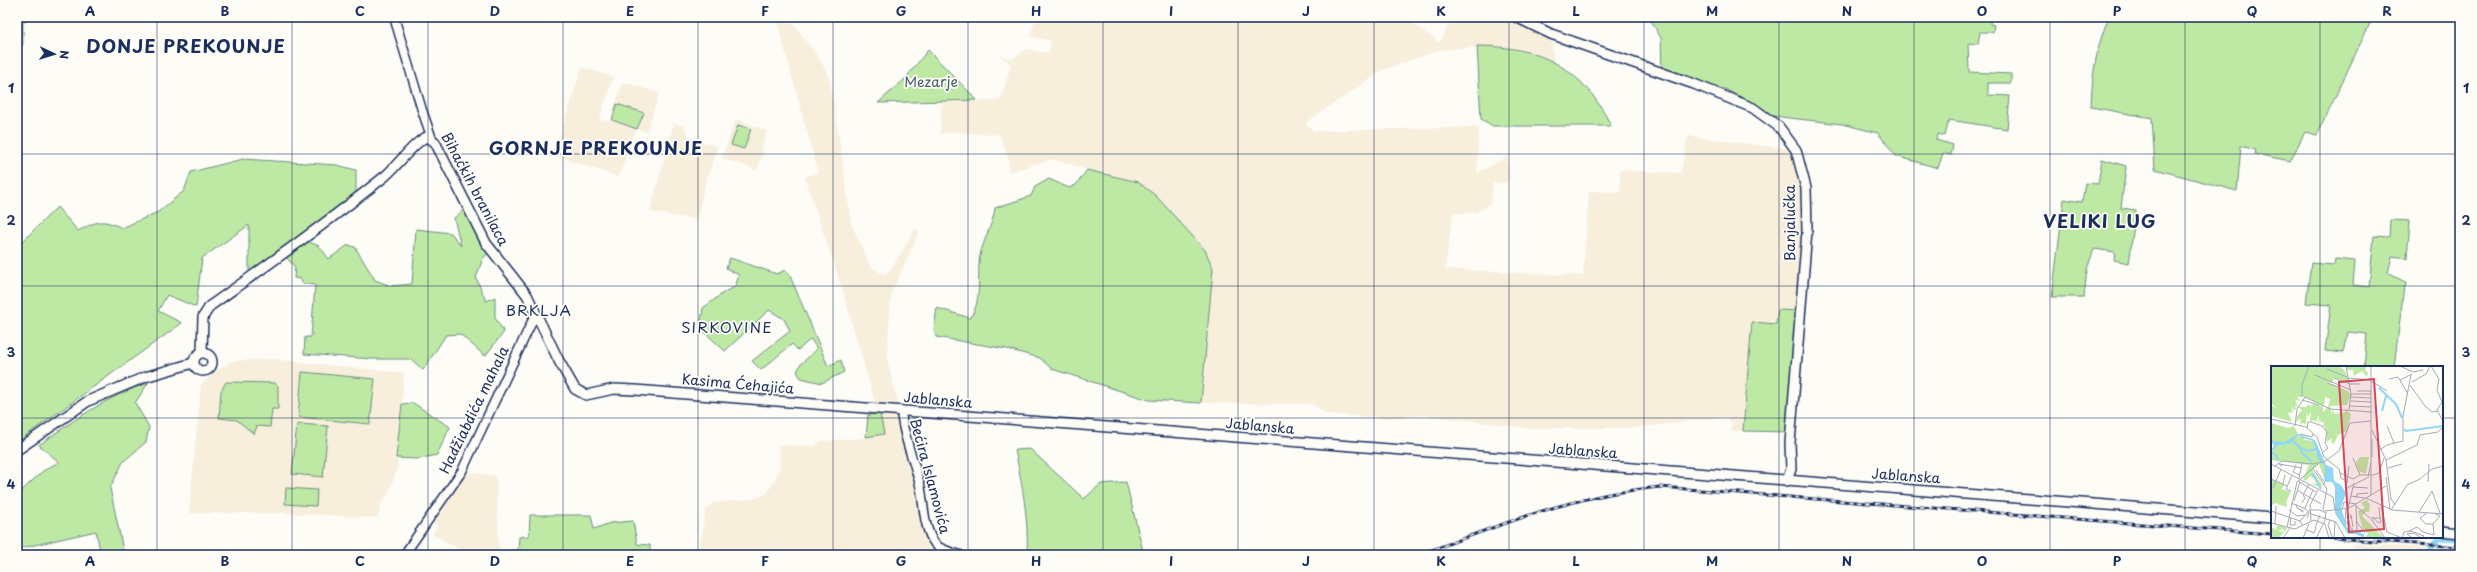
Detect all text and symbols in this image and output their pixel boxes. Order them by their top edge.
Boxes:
text: A [85,1,95,20]
text: B [221,1,230,20]
text: C [355,1,365,20]
text: D [490,1,500,20]
text: E [626,1,634,20]
text: F [761,1,769,20]
text: G [896,1,906,20]
text: H [1031,1,1041,20]
text: I [1169,1,1173,20]
text: J [1302,1,1310,20]
text: K [1436,1,1446,20]
text: L [1572,1,1580,20]
text: M [1706,1,1718,20]
text: N [1842,1,1852,20]
text: O [1977,1,1987,20]
text: P [2113,1,2122,20]
text: Q [2247,1,2257,20]
text: R [2382,1,2392,20]
district label: DONJE PREKOUNJE [86,32,286,59]
north arrow [34,34,74,74]
text: N [56,50,73,60]
park label: Mezarje [904,71,958,92]
text: 1 [8,78,14,97]
text: 1 [2463,78,2469,97]
street label: Bihaćkih branilaca [437,128,514,249]
district label: GORNJE PREKOUNJE [489,134,703,161]
street label: Banjalučka [1779,185,1800,261]
district label: VELIKI LUG [2043,207,2157,234]
text: 2 [6,210,16,229]
text: 2 [2461,210,2471,229]
district label: BRKLJA [506,298,572,321]
district label: SIRKOVINE [681,315,773,338]
text: 3 [7,342,16,361]
street label: Hadžiabdića mahala [433,342,514,477]
text: 3 [2462,342,2471,361]
inset map [2271,366,2443,538]
street label: Kasima Ćehajića [681,368,795,399]
street label: Jablanska [903,386,973,413]
street label: Jablanska [1225,412,1295,439]
street label: Bećira Islamovića [905,416,956,536]
street label: Jablanska [1548,438,1618,463]
street label: Jablanska [1871,463,1941,488]
text: 4 [7,474,16,493]
text: 4 [2462,474,2471,493]
text: A [85,551,95,570]
text: B [221,551,230,570]
text: C [355,551,365,570]
text: D [490,551,500,570]
text: E [626,551,634,570]
text: F [761,551,769,570]
text: G [896,551,906,570]
text: H [1031,551,1041,570]
text: I [1169,551,1173,570]
text: J [1302,551,1310,570]
text: K [1436,551,1446,570]
text: L [1572,551,1580,570]
text: M [1706,551,1718,570]
text: N [1842,551,1852,570]
text: O [1977,551,1987,570]
text: P [2113,551,2122,570]
text: Q [2247,551,2257,570]
text: R [2382,551,2392,570]

